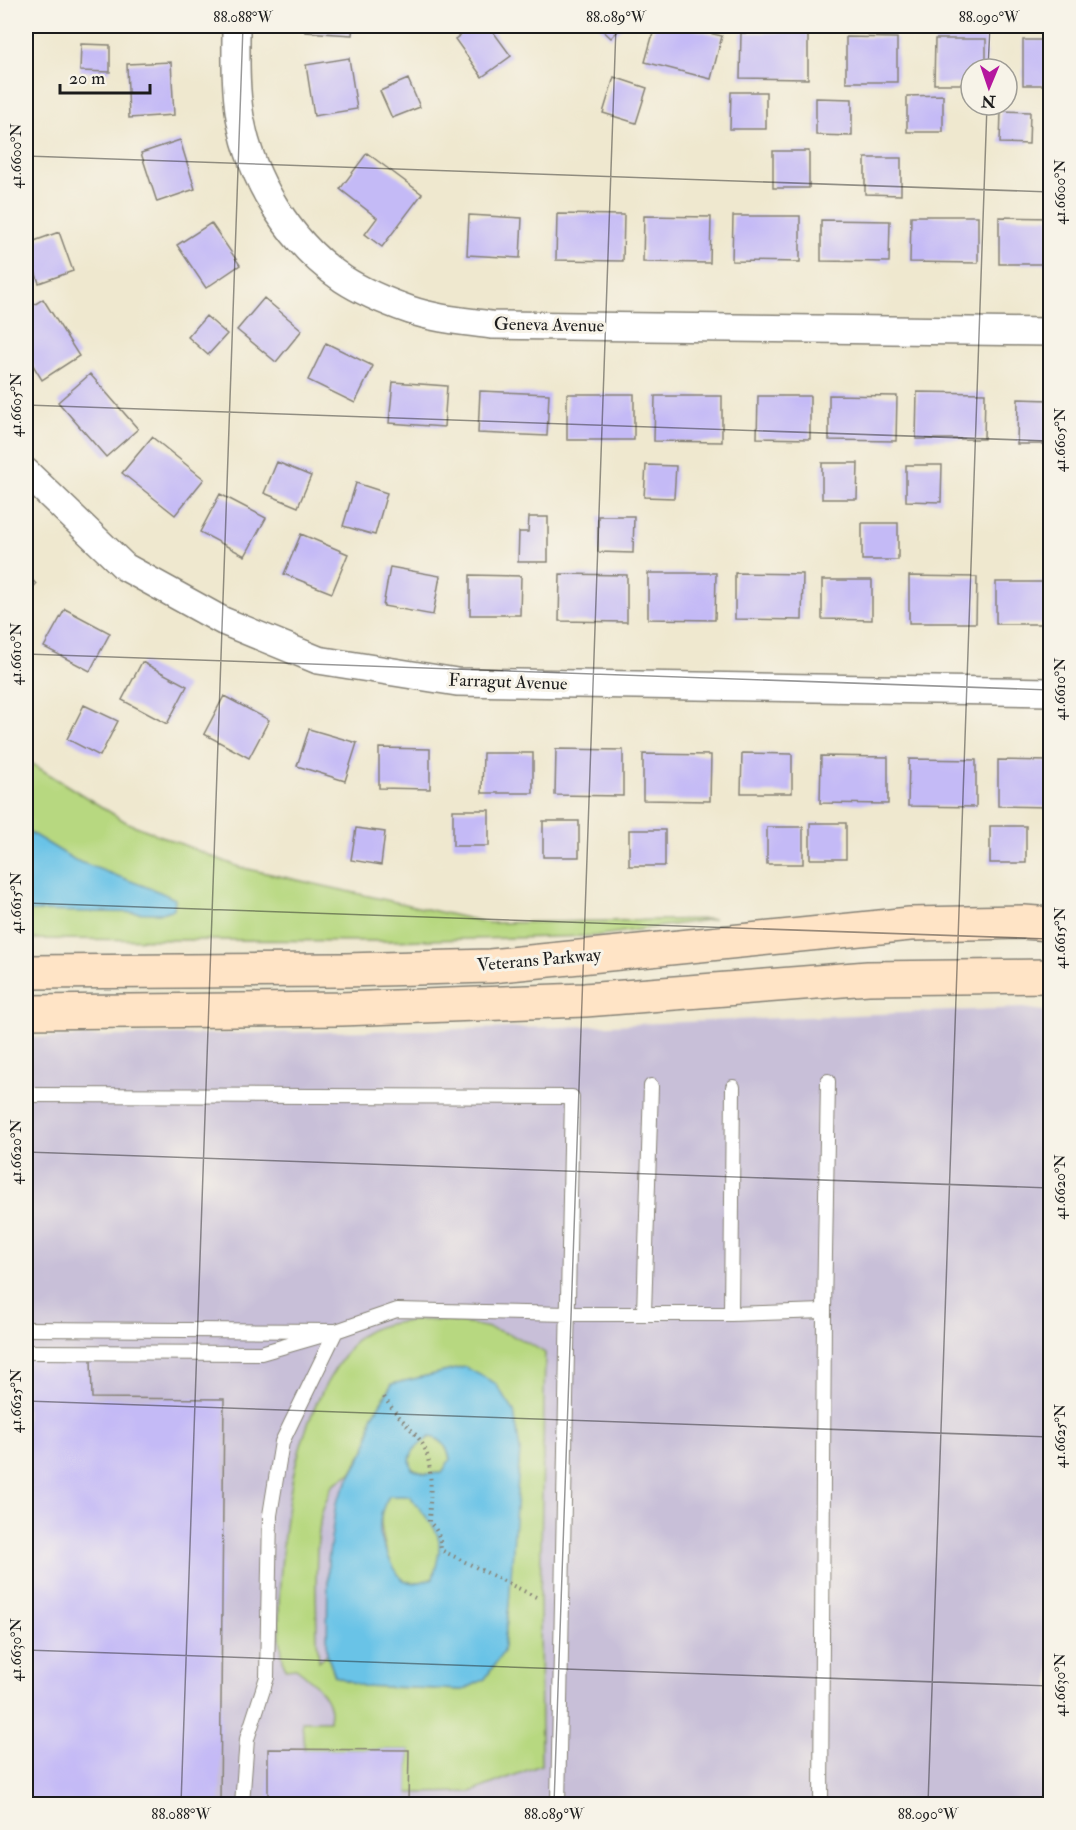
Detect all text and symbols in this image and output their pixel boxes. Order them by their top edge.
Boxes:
text: 88.088°W [213,8,273,27]
text: 88.089°W [586,8,647,27]
text: 88.090°W [959,8,1020,27]
scale bar [60,57,150,95]
north arrow [959,57,1019,117]
text: 20 m [69,67,105,90]
text: N [980,91,997,111]
text: 41.6600°N [7,123,26,189]
text: 41.6600°N [1051,159,1070,225]
street label: Geneva Avenue [494,313,605,337]
text: 41.6605°N [7,372,26,437]
text: 41.6605°N [1051,407,1070,472]
text: 41.6610°N [7,622,26,686]
text: 41.6610°N [1051,657,1070,721]
street label: Farragut Avenue [448,668,568,696]
text: 41.6615°N [7,871,26,934]
text: 41.6615°N [1051,906,1070,969]
street label: Veterans Parkway [476,943,603,977]
text: 41.6620°N [7,1119,26,1185]
text: 41.6620°N [1051,1154,1070,1220]
text: 41.6625°N [7,1368,26,1433]
text: 41.6625°N [1051,1403,1070,1468]
text: 41.6630°N [7,1618,26,1682]
text: 41.6630°N [1051,1653,1070,1717]
text: 88.088°W [151,1805,211,1824]
text: 88.089°W [524,1805,585,1824]
text: 88.090°W [898,1805,959,1824]

